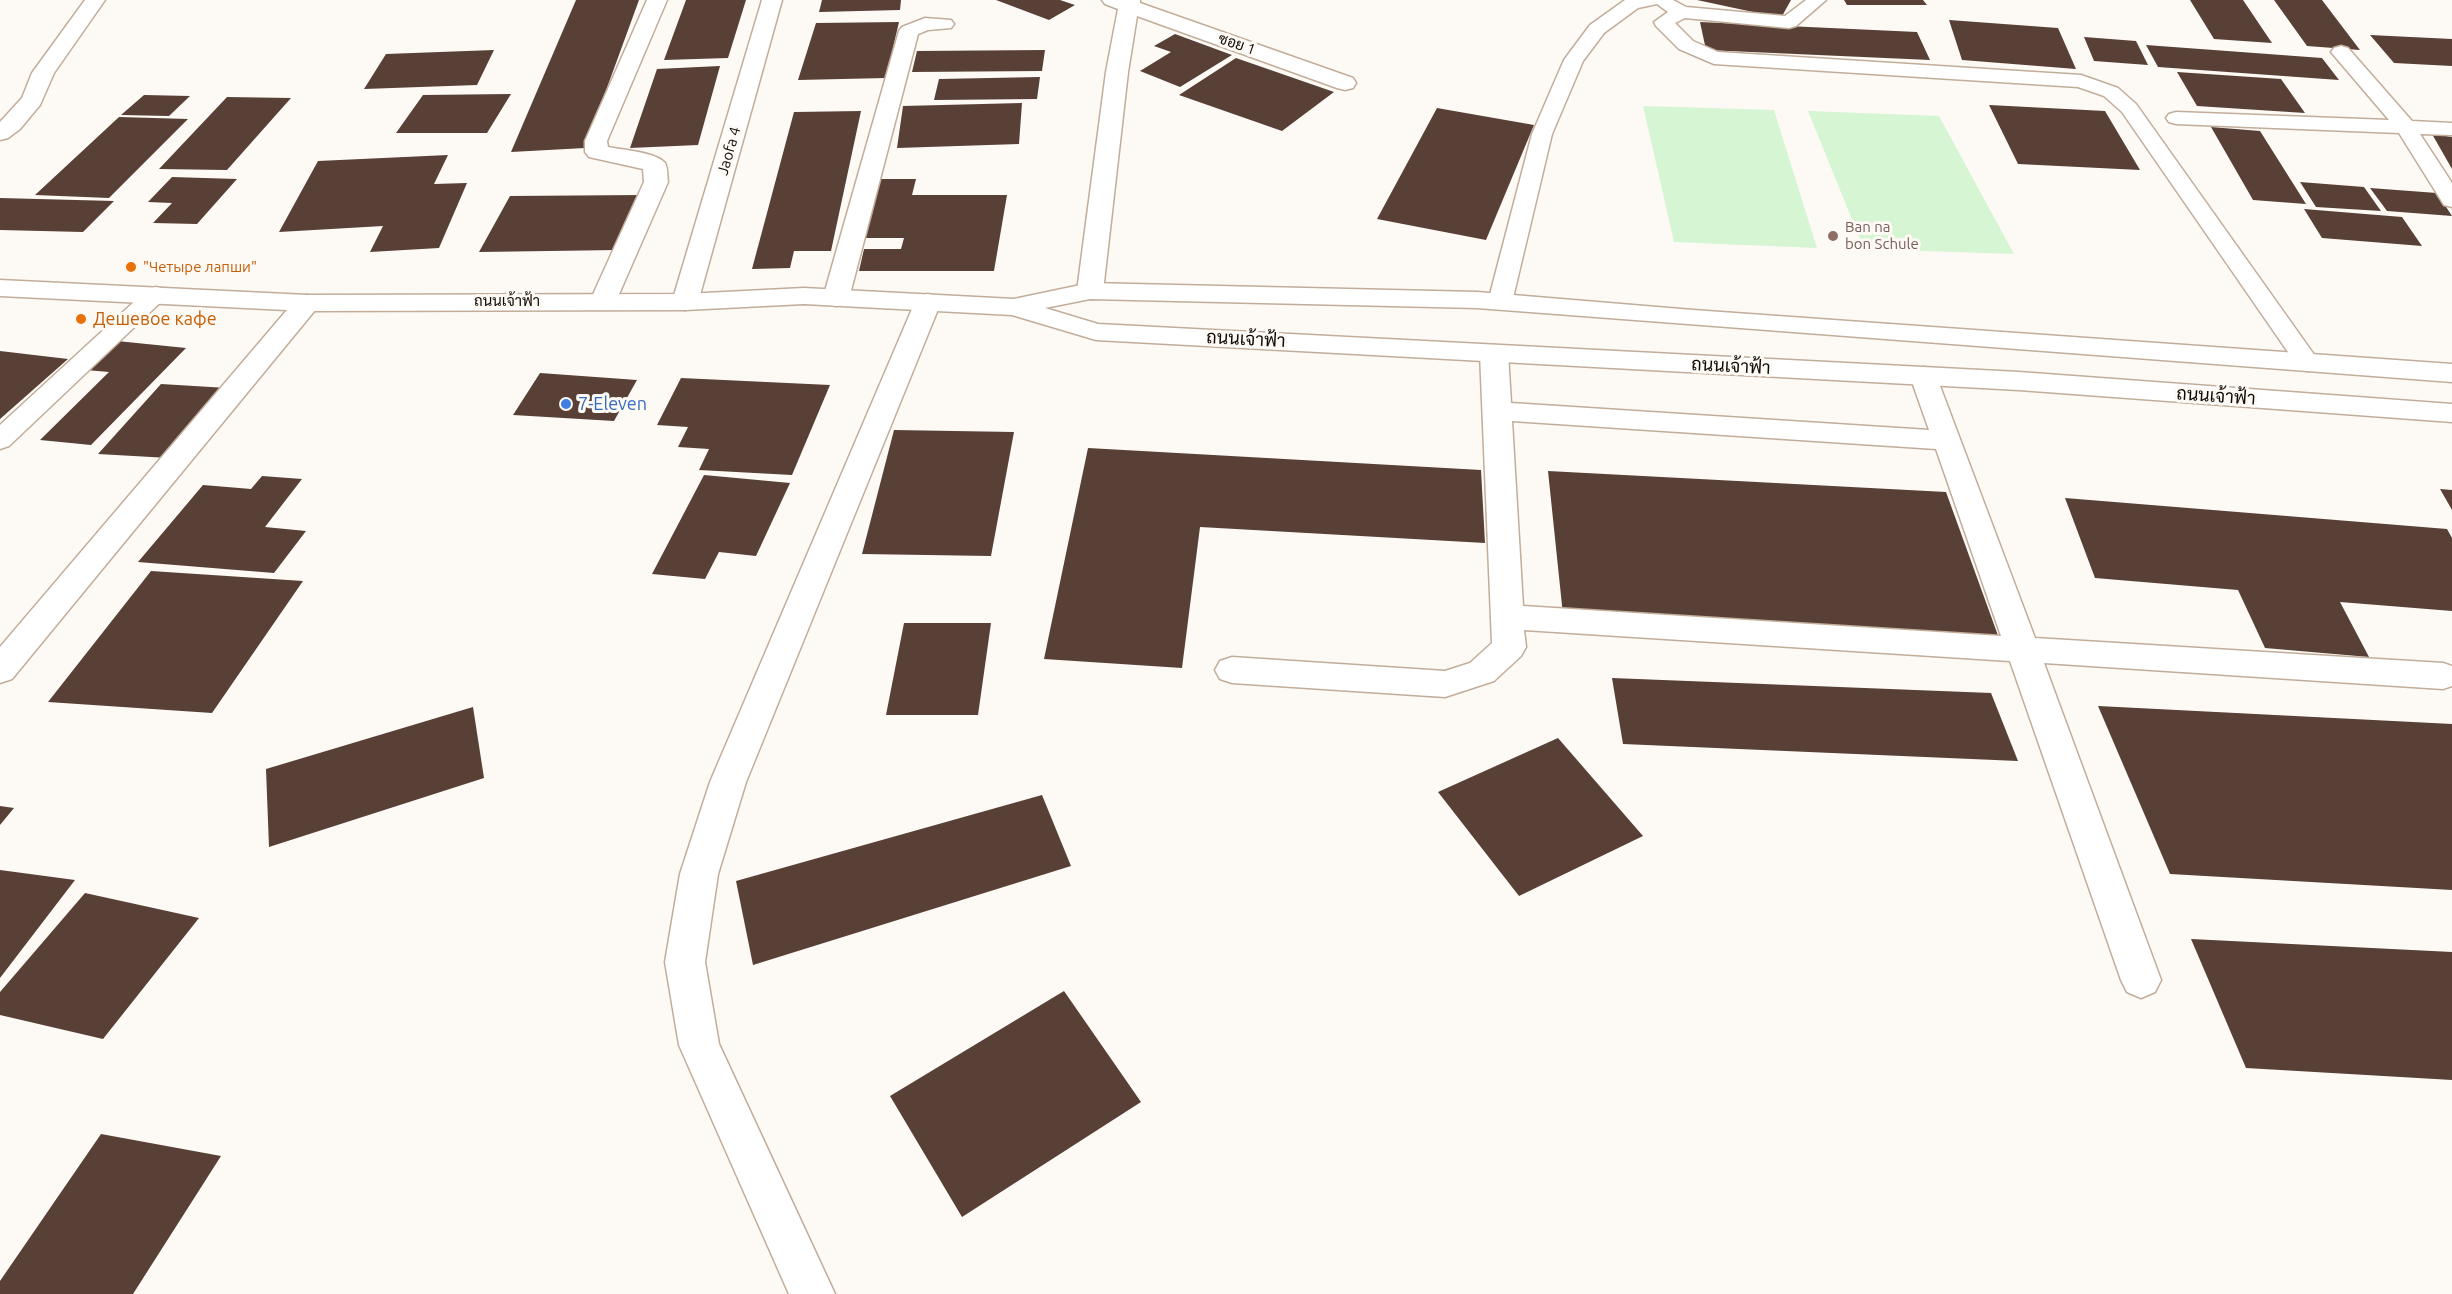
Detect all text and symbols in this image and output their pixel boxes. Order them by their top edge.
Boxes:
street label: ซอย 1 [1216,29,1258,59]
street label: Jaofa 4 [714,125,744,177]
place label: Ban na bon Schule [1845,218,1919,253]
marker: Ban na bon Schule [1826,229,1840,243]
place label: "Четыре лапши" [143,258,257,276]
marker: "Четыре лапши" [124,260,138,274]
street label: ถนนเจ้าฟ้า [474,292,540,310]
place label: Дешевое кафе [93,308,217,330]
marker: Дешевое кафе [74,312,88,326]
street label: ถนนเจ้าฟ้า [1206,326,1286,352]
street label: ถนนเจ้าฟ้า [1691,353,1771,379]
street label: ถนนเจ้าฟ้า [2176,382,2256,410]
place label: 7-Eleven [578,393,647,415]
marker: 7-Eleven [559,397,573,411]

